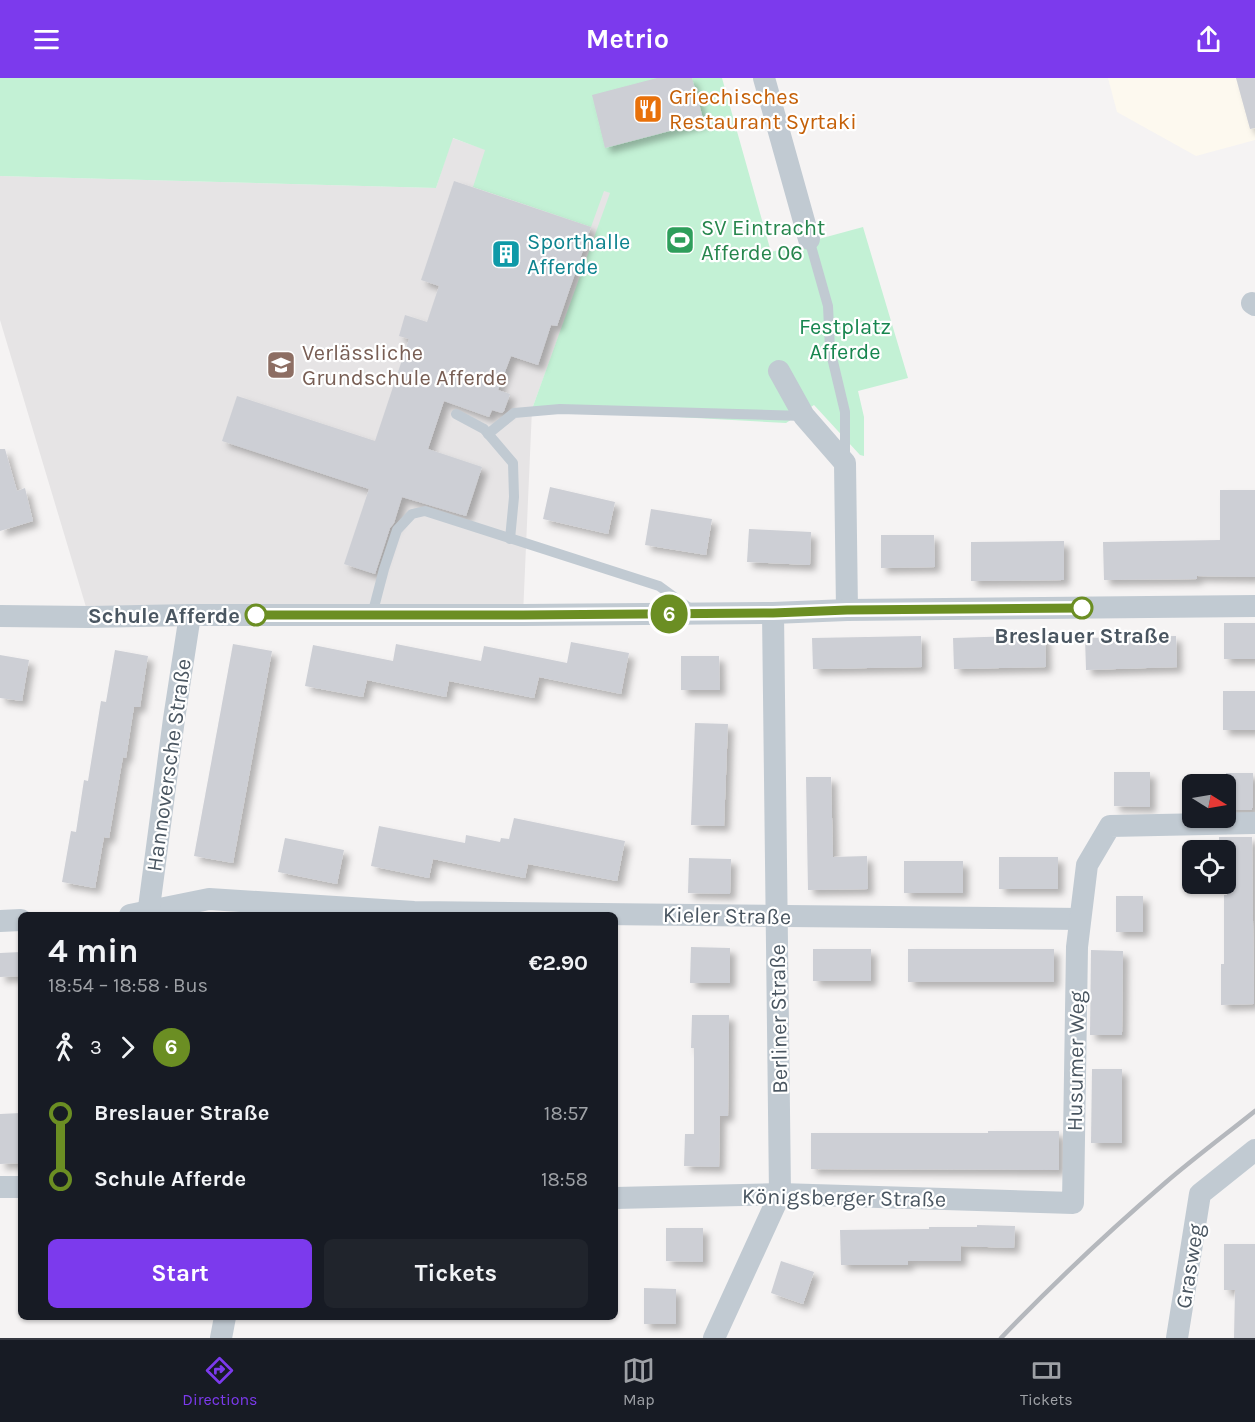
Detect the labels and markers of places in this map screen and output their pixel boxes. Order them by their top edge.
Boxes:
place label: Griechisches Restaurant Syrtaki [669,84,857,135]
restaurant icon: Griechisches Restaurant Syrtaki [632,93,664,125]
place label: SV Eintracht Afferde 06 [701,215,825,266]
sports icon: SV Eintracht Afferde 06 [664,224,696,256]
place label: Sporthalle Afferde [527,229,630,280]
building icon: Sporthalle Afferde [490,238,522,270]
place label: Verlässliche Grundschule Afferde [302,340,507,391]
school or university icon: Verlässliche Grundschule Afferde [265,349,297,381]
marker: Breslauer Straße [1071,597,1093,619]
place label: Schule Afferde [88,603,240,629]
marker: Schule Afferde [245,604,267,626]
place label: Breslauer Straße [994,623,1170,649]

